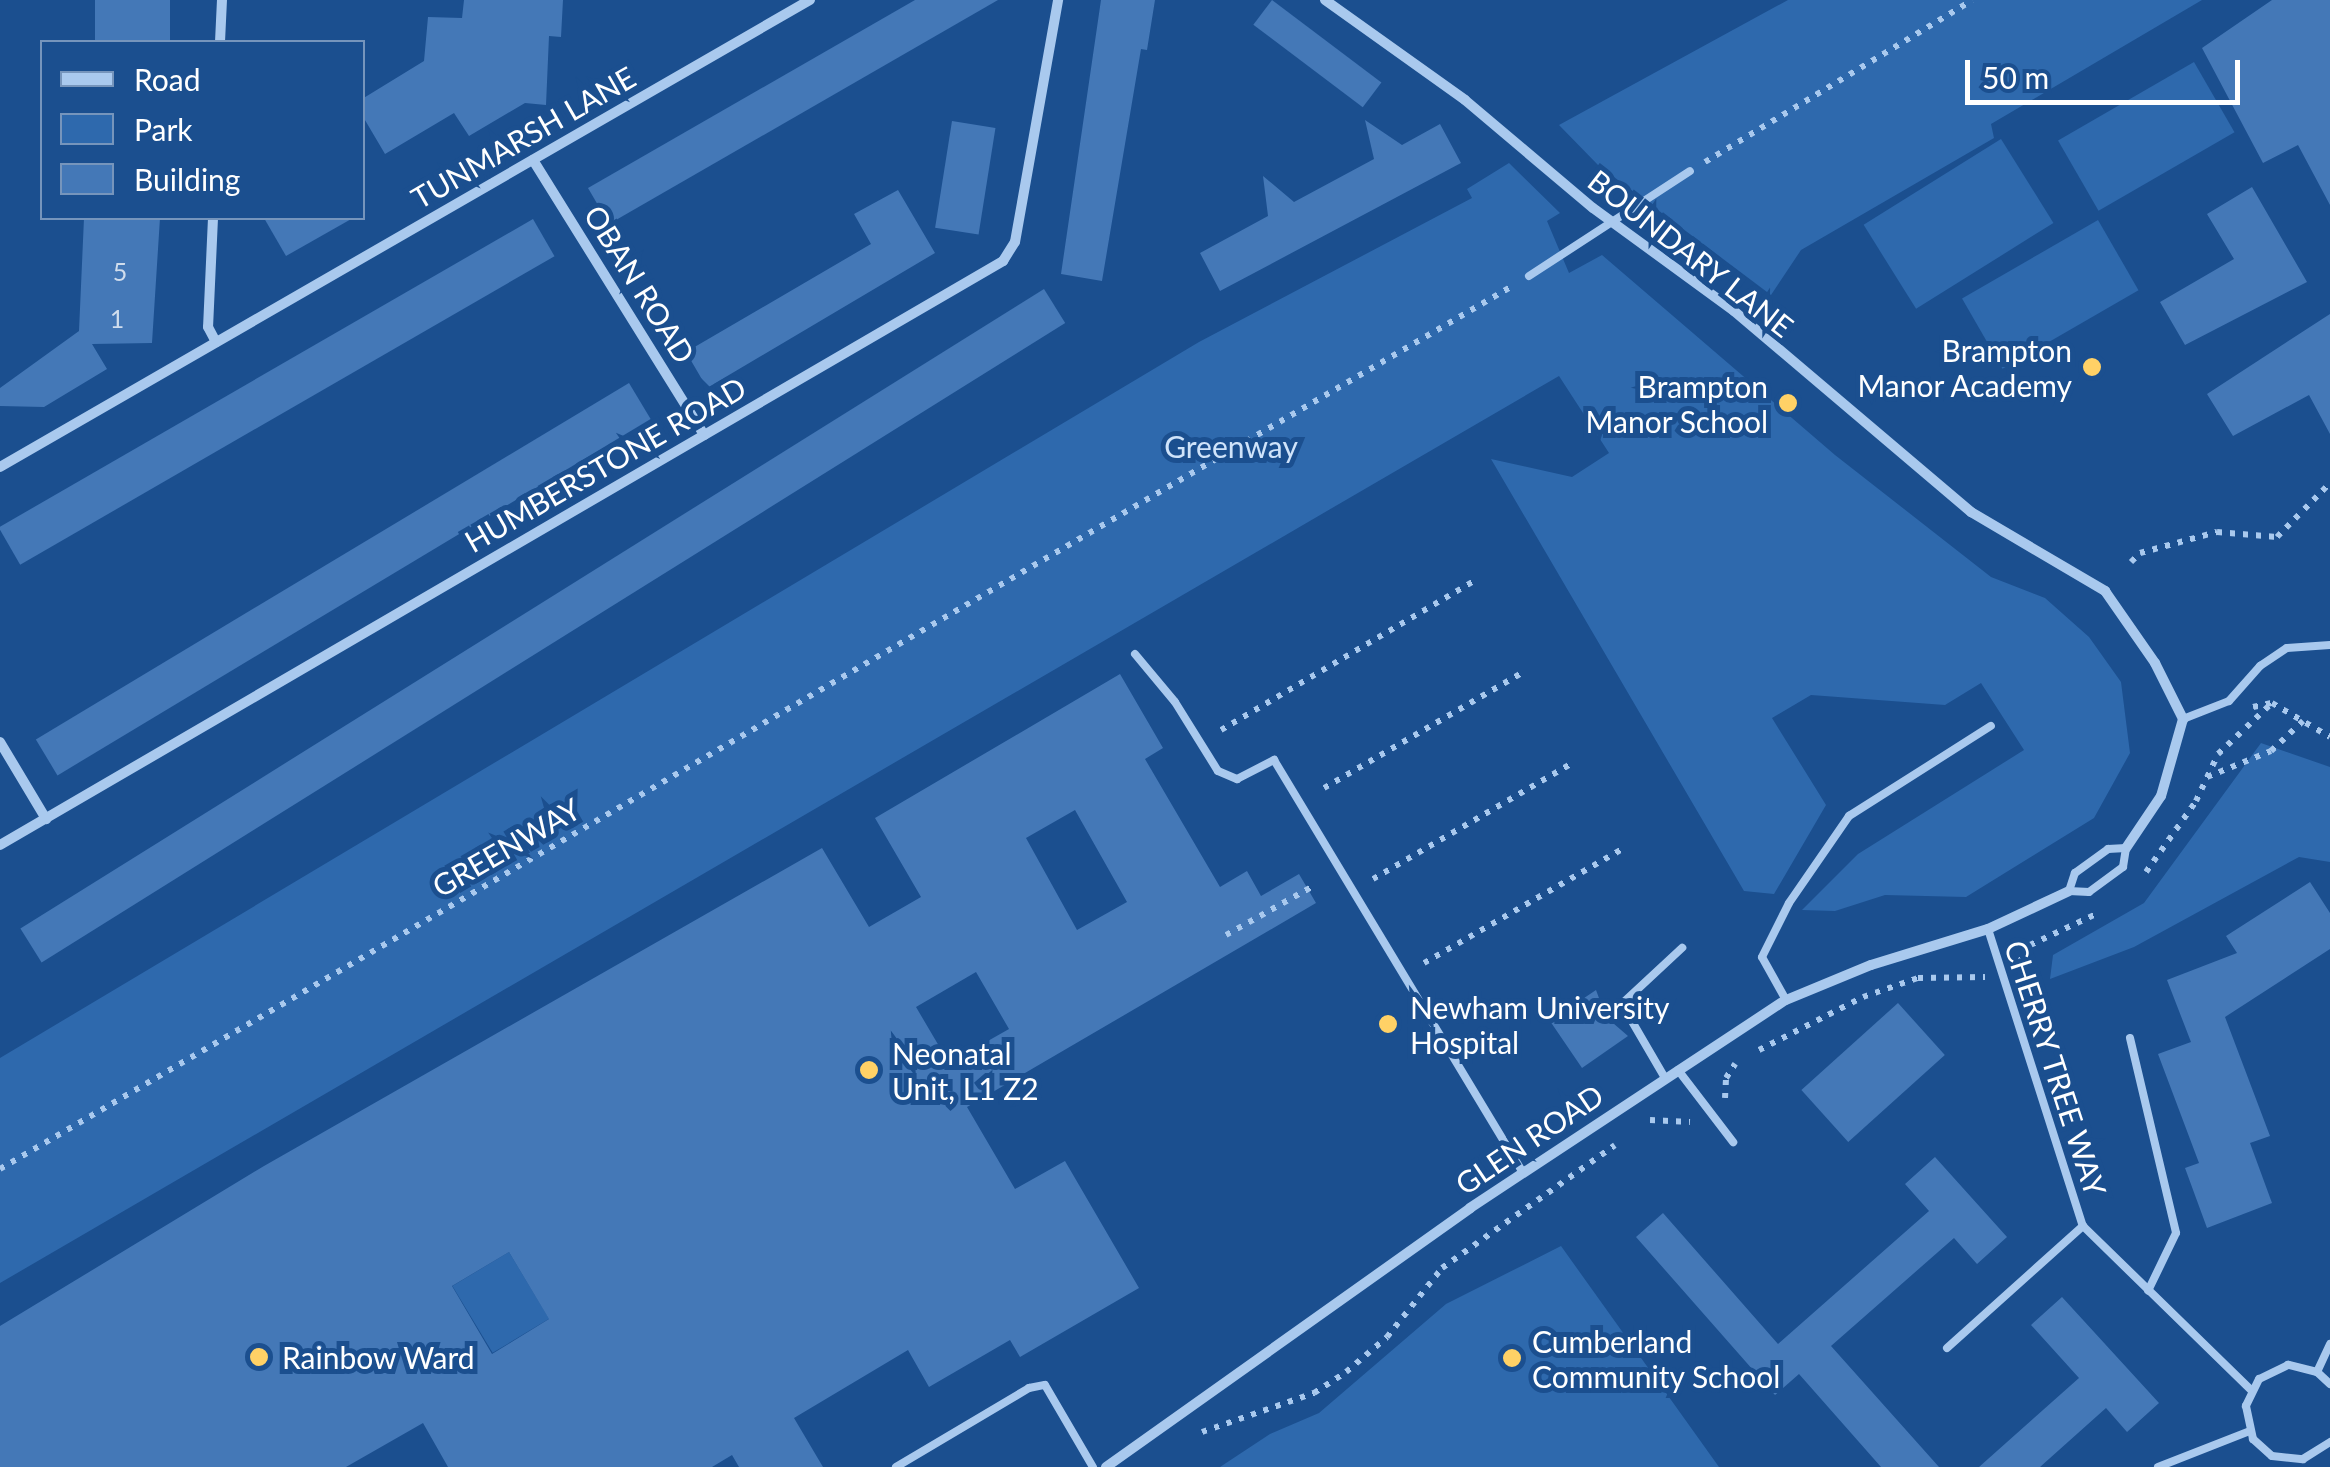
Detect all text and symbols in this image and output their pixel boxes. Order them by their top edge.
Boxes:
legend [40,40,365,220]
scale bar [1970,40,2245,102]
street label: TUNMARSH LANE [405,58,641,216]
text: 50 m [1982,59,2049,95]
text: Road [134,61,201,97]
text: Park [134,111,193,147]
text: Building [134,161,240,197]
street label: BOUNDARY LANE [1581,161,1801,345]
street label: OBAN ROAD [577,198,703,370]
house number: 5 [113,256,127,286]
house number: 1 [110,303,124,333]
place label: Brampton Manor Academy [1856,332,2072,402]
marker: Brampton Manor Academy [2081,356,2103,378]
place label: Brampton Manor School [1585,368,1768,438]
street label: HUMBERSTONE ROAD [458,369,752,559]
marker: Brampton Manor School [1777,392,1799,414]
park label: Greenway [1164,428,1298,464]
street label: GREENWAY [426,790,586,904]
street label: CHERRY TREE WAY [1997,935,2115,1201]
place label: Newham University Hospital [1410,989,1669,1060]
marker: Newham University Hospital [1375,1011,1401,1037]
place label: Neonatal Unit, L1 Z2 [892,1035,1039,1106]
marker: Neonatal Unit, L1 Z2 [856,1057,882,1083]
street label: GLEN ROAD [1448,1076,1610,1202]
place label: Cumberland Community School [1532,1323,1781,1394]
place label: Rainbow Ward [282,1339,476,1375]
marker: Rainbow Ward [246,1344,272,1370]
marker: Cumberland Community School [1501,1347,1523,1369]

